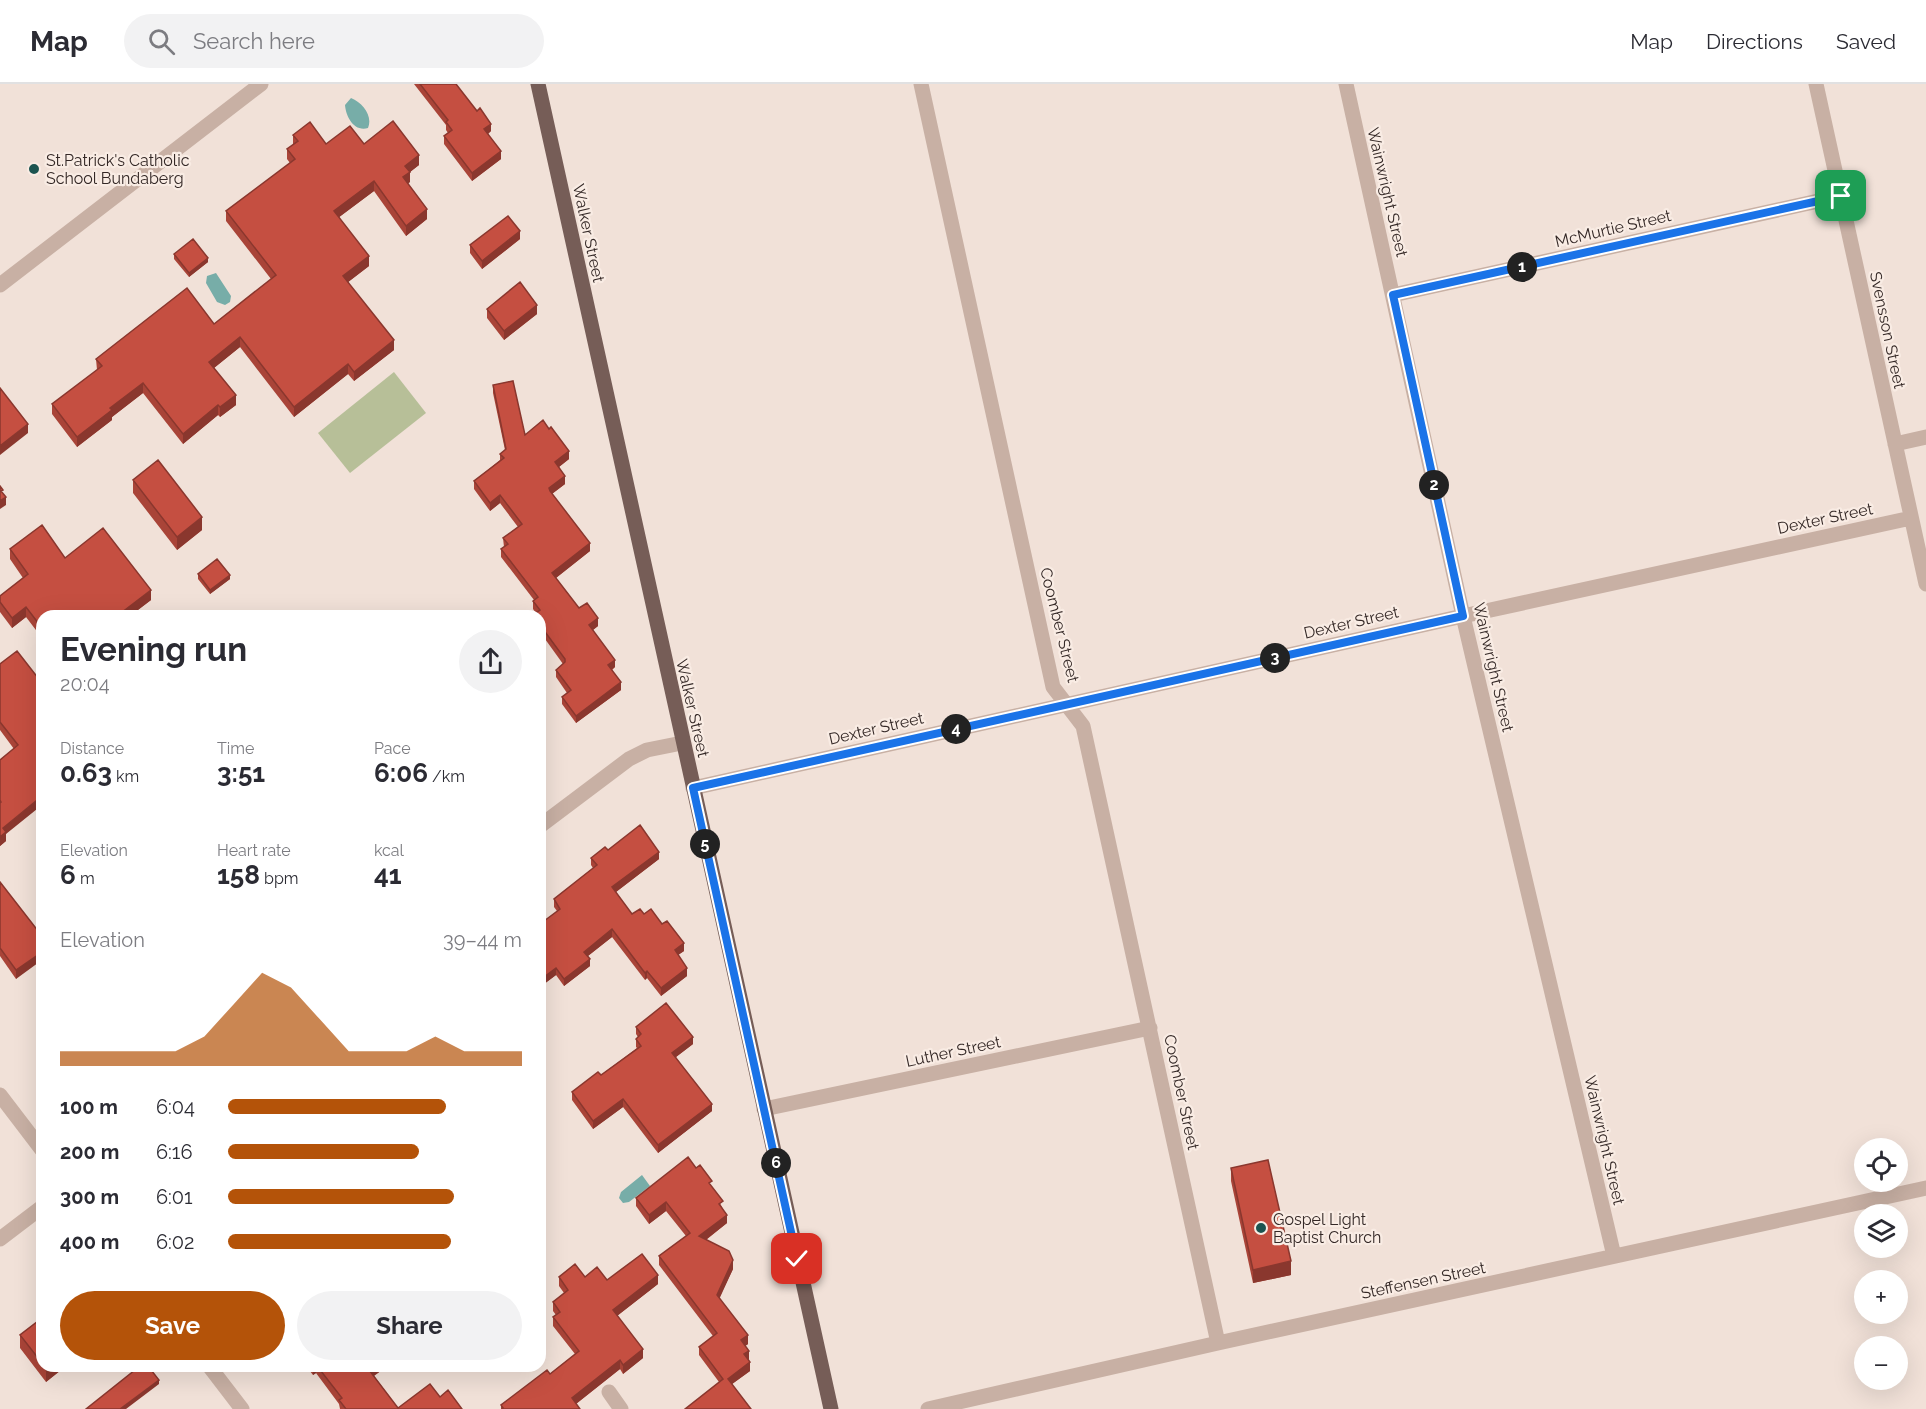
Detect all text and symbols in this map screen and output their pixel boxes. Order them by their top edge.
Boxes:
search box [124,14,544,68]
text: Map [30,25,88,58]
icon: search [145,25,178,58]
text: Search here [193,28,315,54]
text: Map [1630,29,1673,54]
text: Directions [1706,29,1803,54]
text: Saved [1836,29,1896,54]
street label: Wainwright Street [1363,126,1412,259]
place label: St.Patrick's Catholic School Bundaberg [46,151,190,188]
marker: St.Patrick's Catholic School Bundaberg [27,162,41,176]
pin [1815,170,1866,221]
icon: arrive [1824,179,1857,212]
street label: Walker Street [569,182,608,285]
street label: McMurtie Street [1553,206,1674,251]
pin: 1 [1507,252,1537,282]
text: 1 [1518,257,1526,276]
street label: Svensson Street [1866,270,1909,391]
pin: 2 [1419,470,1449,500]
text: 2 [1429,475,1439,494]
street label: Dexter Street [1776,499,1875,538]
street label: Coomber Street [1036,566,1083,685]
street label: Wainwright Street [1469,601,1518,734]
street label: Dexter Street [1302,602,1401,643]
text: Evening run [60,630,247,669]
button: share [459,630,522,693]
pin: 3 [1260,643,1290,673]
text: 3 [1271,648,1279,667]
street label: Walker Street [672,657,713,760]
text: 20:04 [60,672,110,696]
street label: Dexter Street [827,708,926,749]
pin: 4 [941,714,971,744]
text: 4 [951,719,961,738]
text: Distance [60,739,124,758]
text: Time [217,739,254,758]
text: Pace [374,739,411,758]
text: 0.63 [60,758,112,788]
text: 3:51 [217,758,265,788]
text: 6:06 [374,758,428,788]
text: km [112,767,139,786]
text: /km [428,767,465,786]
pin: 5 [690,829,720,859]
text: 5 [701,834,709,853]
text: Elevation [60,841,128,860]
text: Heart rate [217,841,291,860]
text: kcal [374,841,404,860]
text: 6 [60,860,76,890]
text: 158 [217,860,260,890]
text: 41 [374,860,402,890]
text: m [76,869,95,888]
text: bpm [260,869,298,888]
text: Elevation [60,928,145,952]
text: 39–44 m [443,928,522,952]
street label: Luther Street [904,1032,1003,1071]
street label: Coomber Street [1160,1033,1203,1152]
street label: Wainwright Street [1580,1074,1629,1207]
text: 100 m [60,1095,118,1119]
text: 6:04 [156,1095,195,1119]
map controls [1854,1138,1908,1390]
button: locate [1854,1138,1908,1192]
text: 200 m [60,1140,119,1164]
text: 6:16 [156,1140,192,1164]
pin: 6 [761,1148,791,1178]
text: 6 [771,1153,781,1172]
text: 300 m [60,1185,119,1209]
text: 6:01 [156,1185,193,1209]
button: layers [1854,1204,1908,1258]
place label: Gospel Light Baptist Church [1273,1210,1381,1247]
marker: Gospel Light Baptist Church [1254,1221,1268,1235]
text: 400 m [60,1230,119,1254]
text: 6:02 [156,1230,194,1254]
pin [771,1233,822,1284]
icon: check [780,1242,813,1275]
street label: Steffensen Street [1359,1258,1488,1303]
button: + [1854,1270,1908,1324]
button: Save [60,1291,285,1360]
button: Share [297,1291,522,1360]
button: − [1854,1336,1908,1390]

